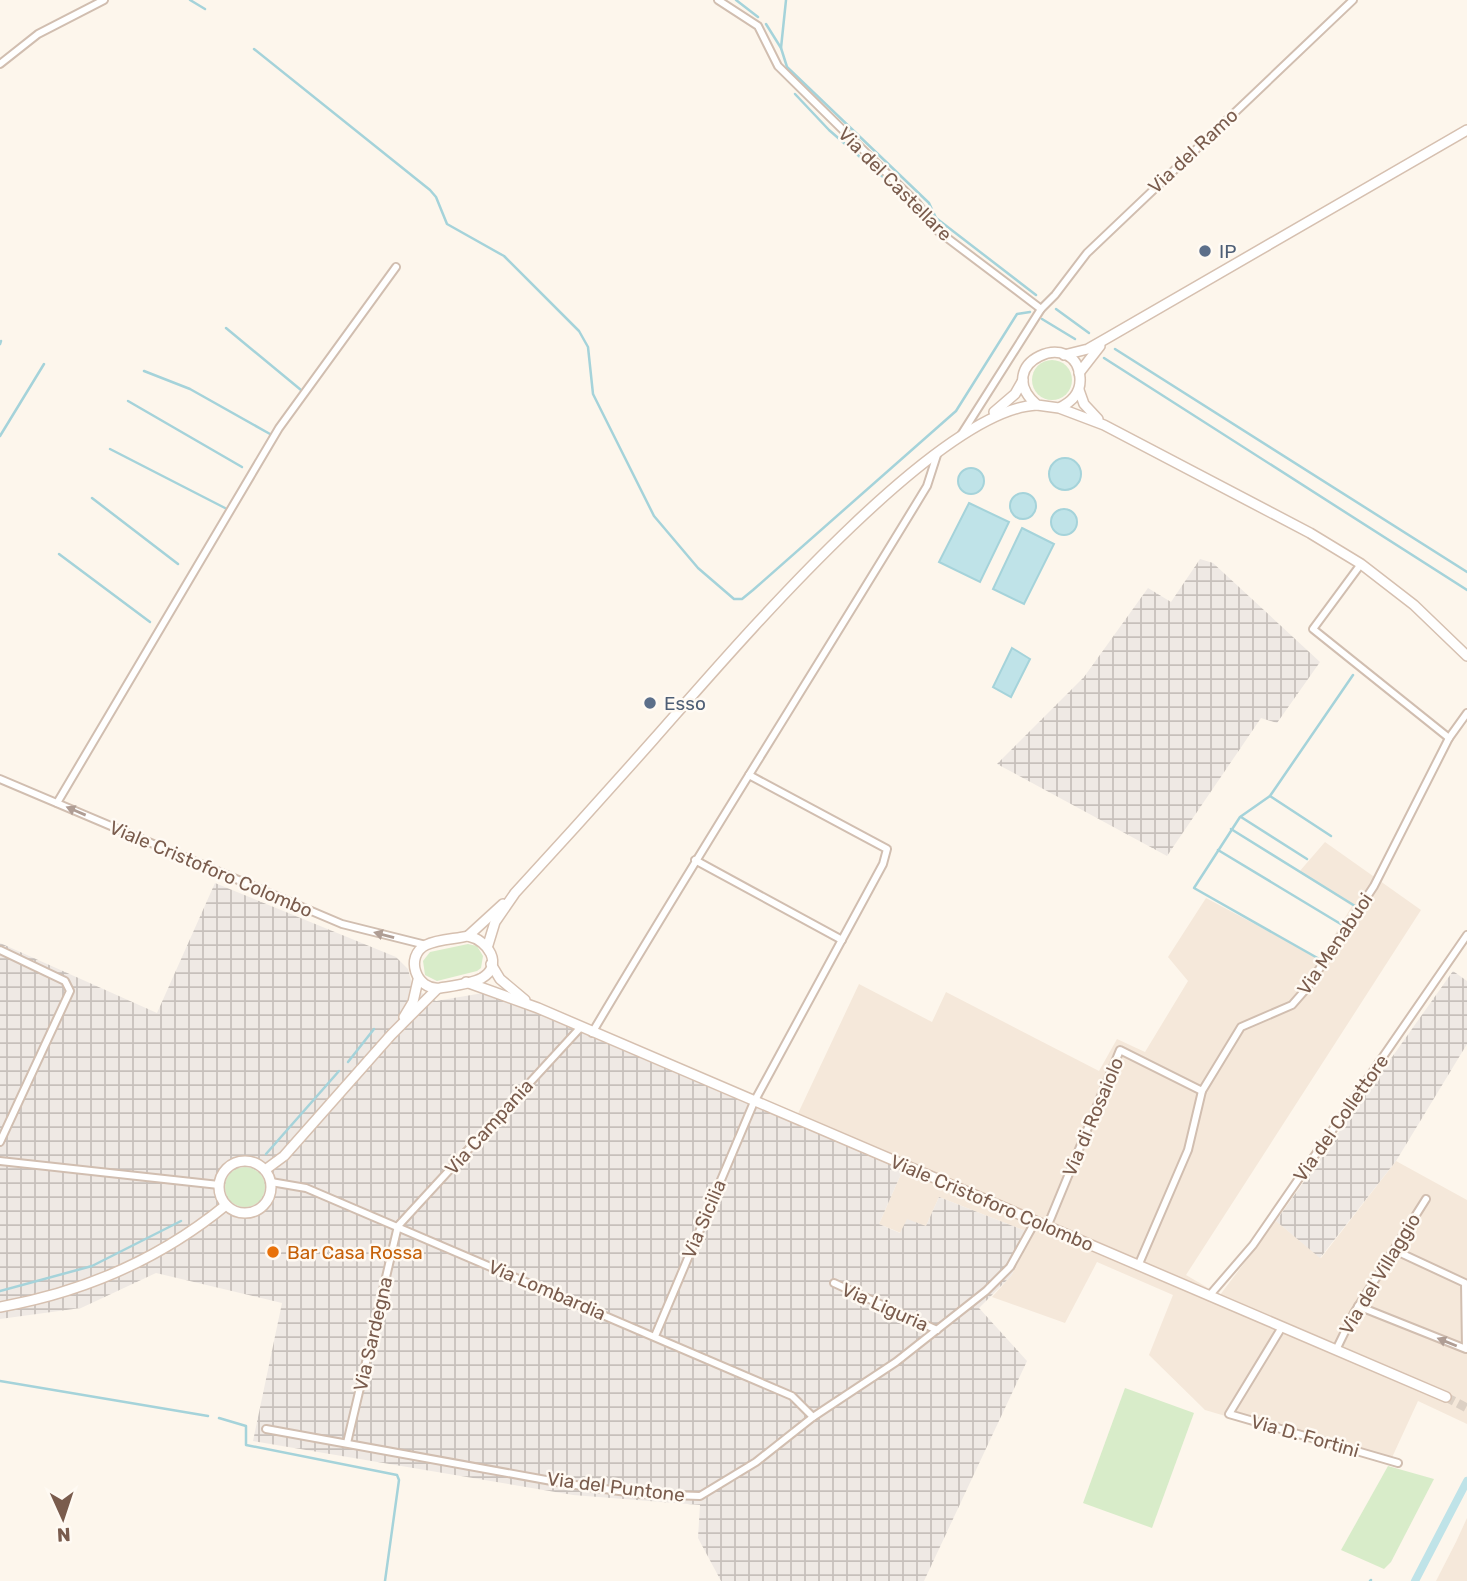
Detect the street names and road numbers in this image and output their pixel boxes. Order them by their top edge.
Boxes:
street label: Via del Ramo [1143,104,1243,198]
street label: Via del Castellare [833,122,957,246]
street label: Viale Cristoforo Colombo [106,816,316,922]
street label: Via Menabuoi [1292,889,1378,999]
street label: Via del Collettore [1289,1050,1393,1186]
street label: Via di Rosaiolo [1058,1054,1128,1180]
street label: Via Campania [440,1075,538,1179]
street label: Viale Cristoforo Colombo [887,1150,1097,1256]
street label: Via Sicilia [677,1176,731,1262]
street label: Via del Villaggio [1335,1209,1425,1339]
street label: Via Lombardia [485,1255,609,1325]
street label: Via Sardegna [349,1275,397,1393]
street label: Via Liguria [838,1278,932,1336]
street label: Via D. Fortini [1248,1410,1362,1462]
street label: Via del Puntone [546,1467,686,1507]

